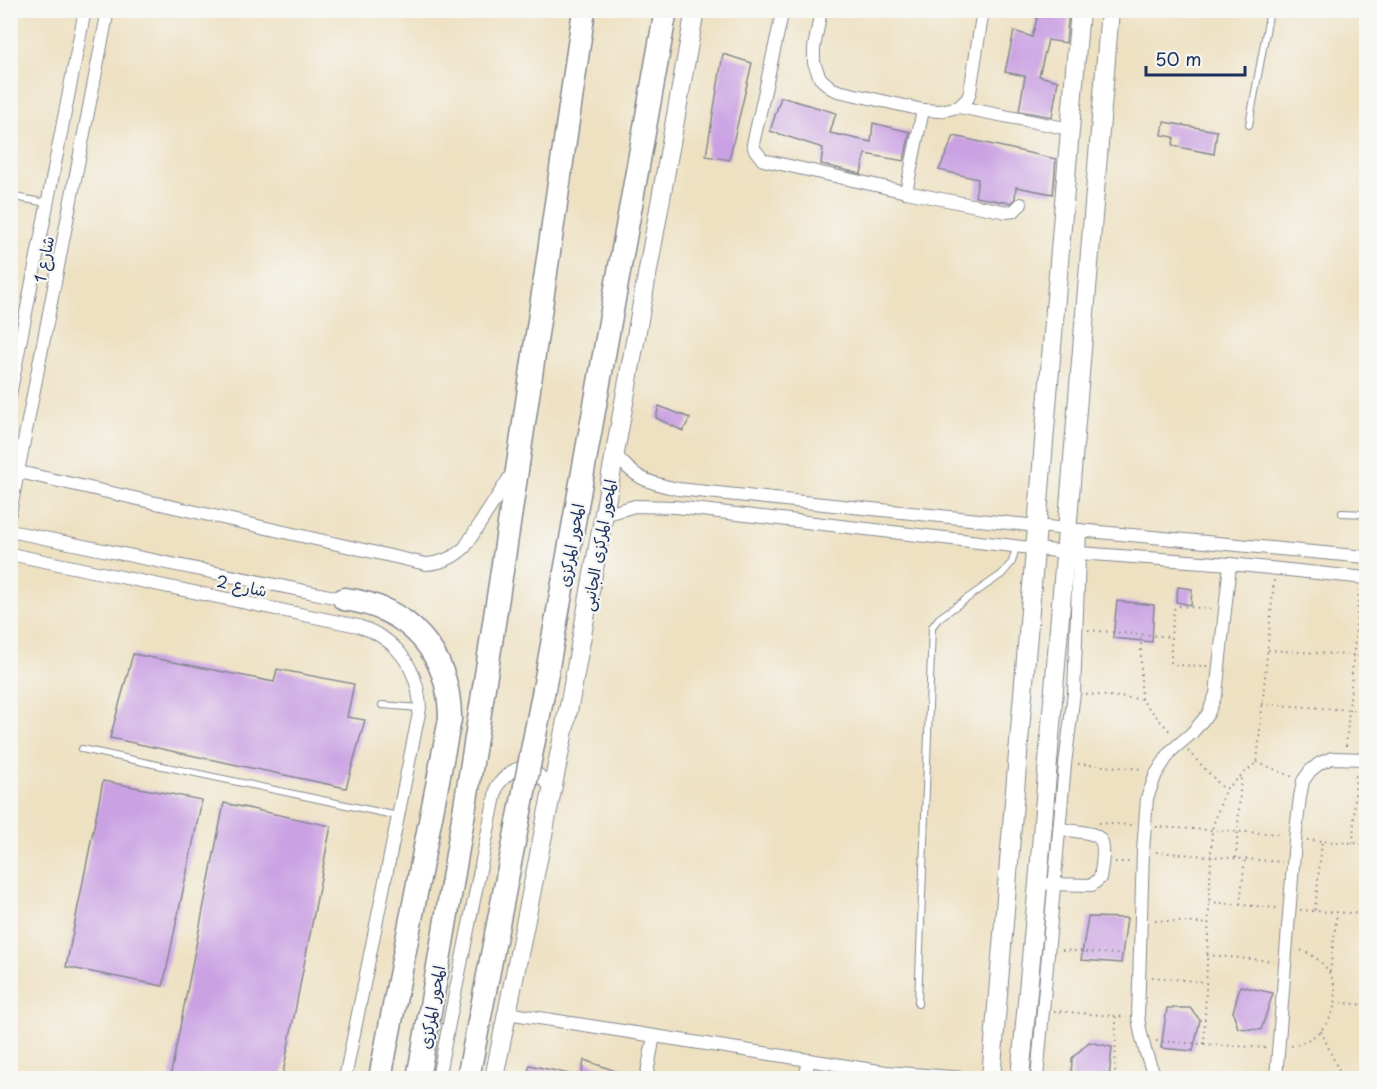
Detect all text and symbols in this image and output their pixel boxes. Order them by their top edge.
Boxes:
scale bar [1146,39,1245,77]
text: 50 m [1155,45,1202,72]
street label: شارع 1 [27,234,60,285]
street label: المحور المركزى الجانبى [575,477,621,613]
street label: المحور المركزى [551,501,589,589]
street label: شارع 2 [214,568,270,603]
street label: المحور المركزى [412,963,450,1051]

